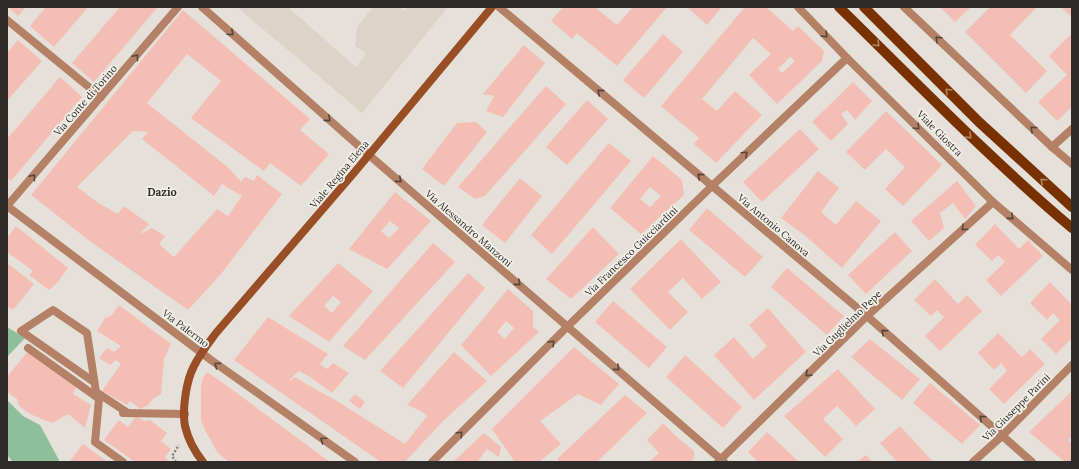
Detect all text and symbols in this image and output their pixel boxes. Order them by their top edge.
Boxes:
one-way arrow [227,28,234,35]
one-way arrow [820,30,828,38]
one-way arrow [935,36,943,44]
one-way arrow [872,39,880,47]
one-way arrow [131,54,138,62]
street label: Via Conte di Torino [50,62,120,139]
one-way arrow [946,88,953,96]
one-way arrow [598,89,605,96]
street label: Viale Giostra [913,107,965,159]
one-way arrow [324,115,331,122]
one-way arrow [912,122,920,130]
one-way arrow [1030,126,1037,133]
one-way arrow [964,131,972,139]
street label: Viale Regina Elena [307,138,372,212]
one-way arrow [740,152,748,159]
one-way arrow [697,173,704,180]
one-way arrow [28,174,35,181]
one-way arrow [394,176,401,183]
one-way arrow [1040,178,1048,185]
district label: Dazio [147,185,177,199]
street label: Via Alessandro Manzoni [422,186,515,270]
street label: Via Antonio Canova [734,191,812,259]
street label: Via Francesco Guicciardini [582,204,681,300]
one-way arrow [1006,212,1013,219]
one-way arrow [961,223,969,231]
one-way arrow [514,278,521,285]
street label: Via Guglielmo Pepe [810,287,885,360]
street label: Via Palermo [159,306,212,350]
one-way arrow [882,330,889,337]
one-way arrow [547,340,555,348]
one-way arrow [215,362,222,369]
one-way arrow [612,363,619,370]
one-way arrow [805,369,813,377]
street label: Via Giuseppe Parini [979,371,1053,445]
one-way arrow [979,415,987,423]
one-way arrow [455,432,462,439]
one-way arrow [321,438,328,445]

